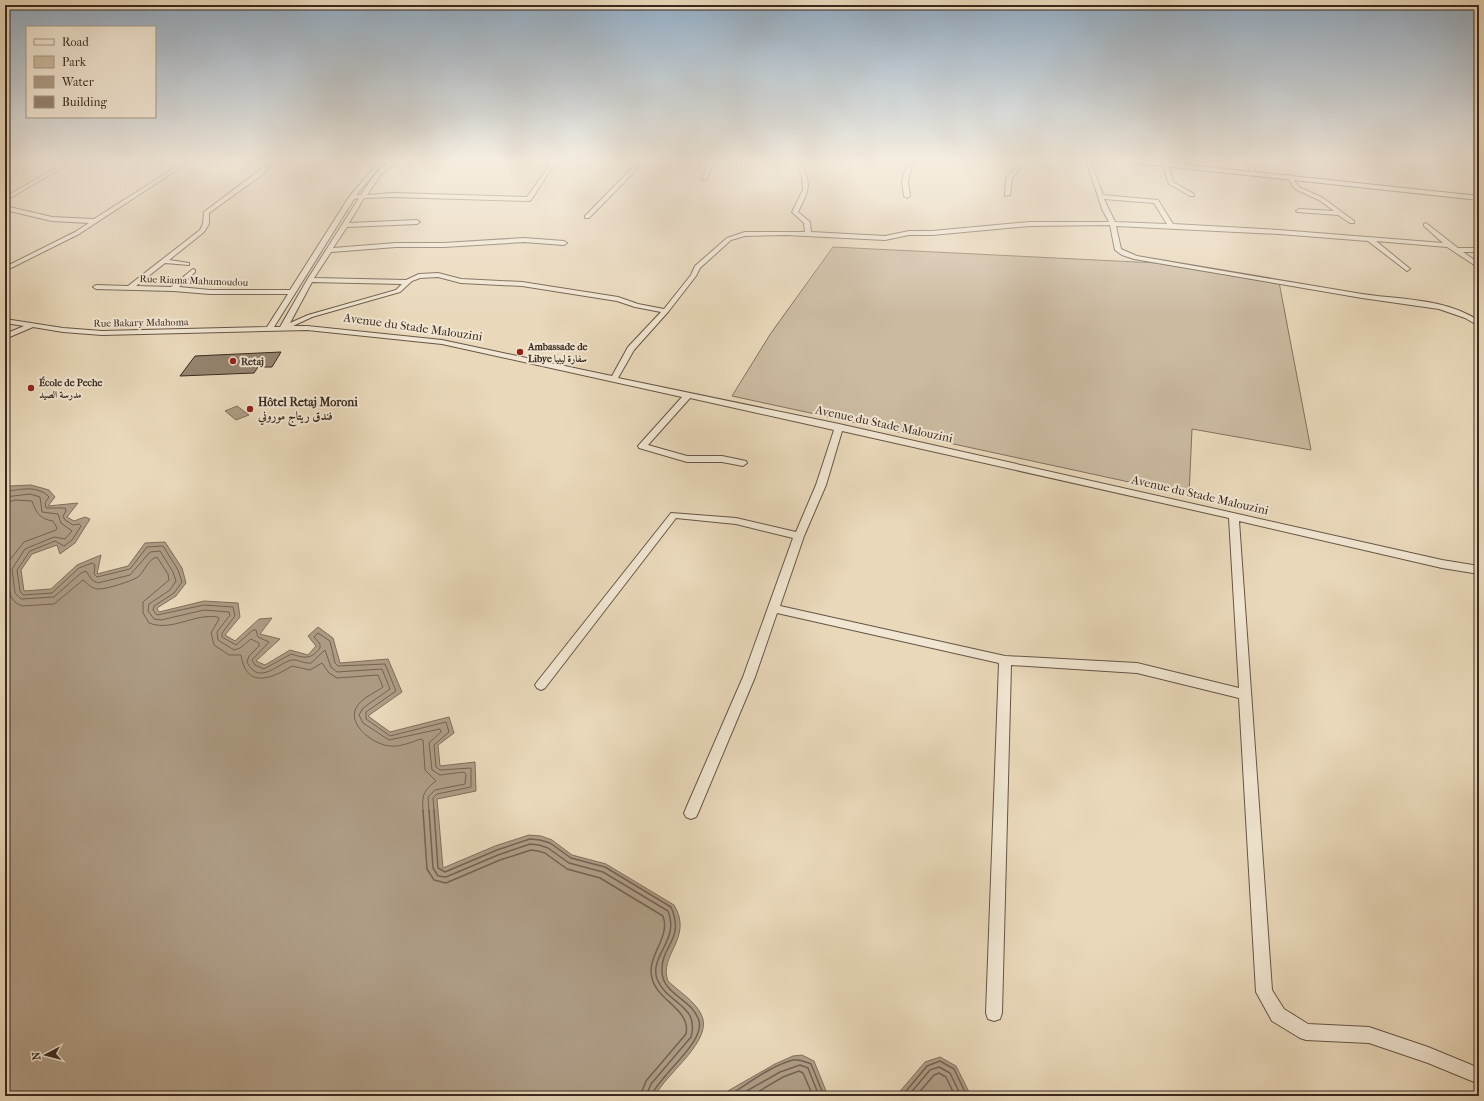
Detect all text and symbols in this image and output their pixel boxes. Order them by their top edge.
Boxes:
legend [26,26,156,118]
text: Road [62,35,89,49]
text: Park [62,55,87,69]
text: Water [61,75,95,89]
text: Building [62,95,107,109]
street label: Rue Riama Mahamoudou [139,273,249,289]
street label: Avenue du Stade Malouzini [342,310,484,344]
street label: Rue Bakary Mdahoma [93,316,189,330]
place label: Ambassade de Libye سفارة ليبيا [527,341,588,365]
marker: Ambassade de Libye سفارة ليبيا [515,347,525,357]
marker: Retaj [228,356,238,366]
place label: Retaj [241,356,264,368]
place label: École de Peche مدرسة الصيد [39,376,103,401]
marker: École de Peche مدرسة الصيد [26,383,36,393]
place label: Hôtel Retaj Moroni فندق ريتاج موروني [257,395,358,427]
street label: Avenue du Stade Malouzini [813,402,954,446]
marker: Hôtel Retaj Moroni فندق ريتاج موروني [245,404,255,414]
street label: Avenue du Stade Malouzini [1129,472,1270,518]
north arrow [26,1035,66,1075]
text: N [30,1051,44,1061]

